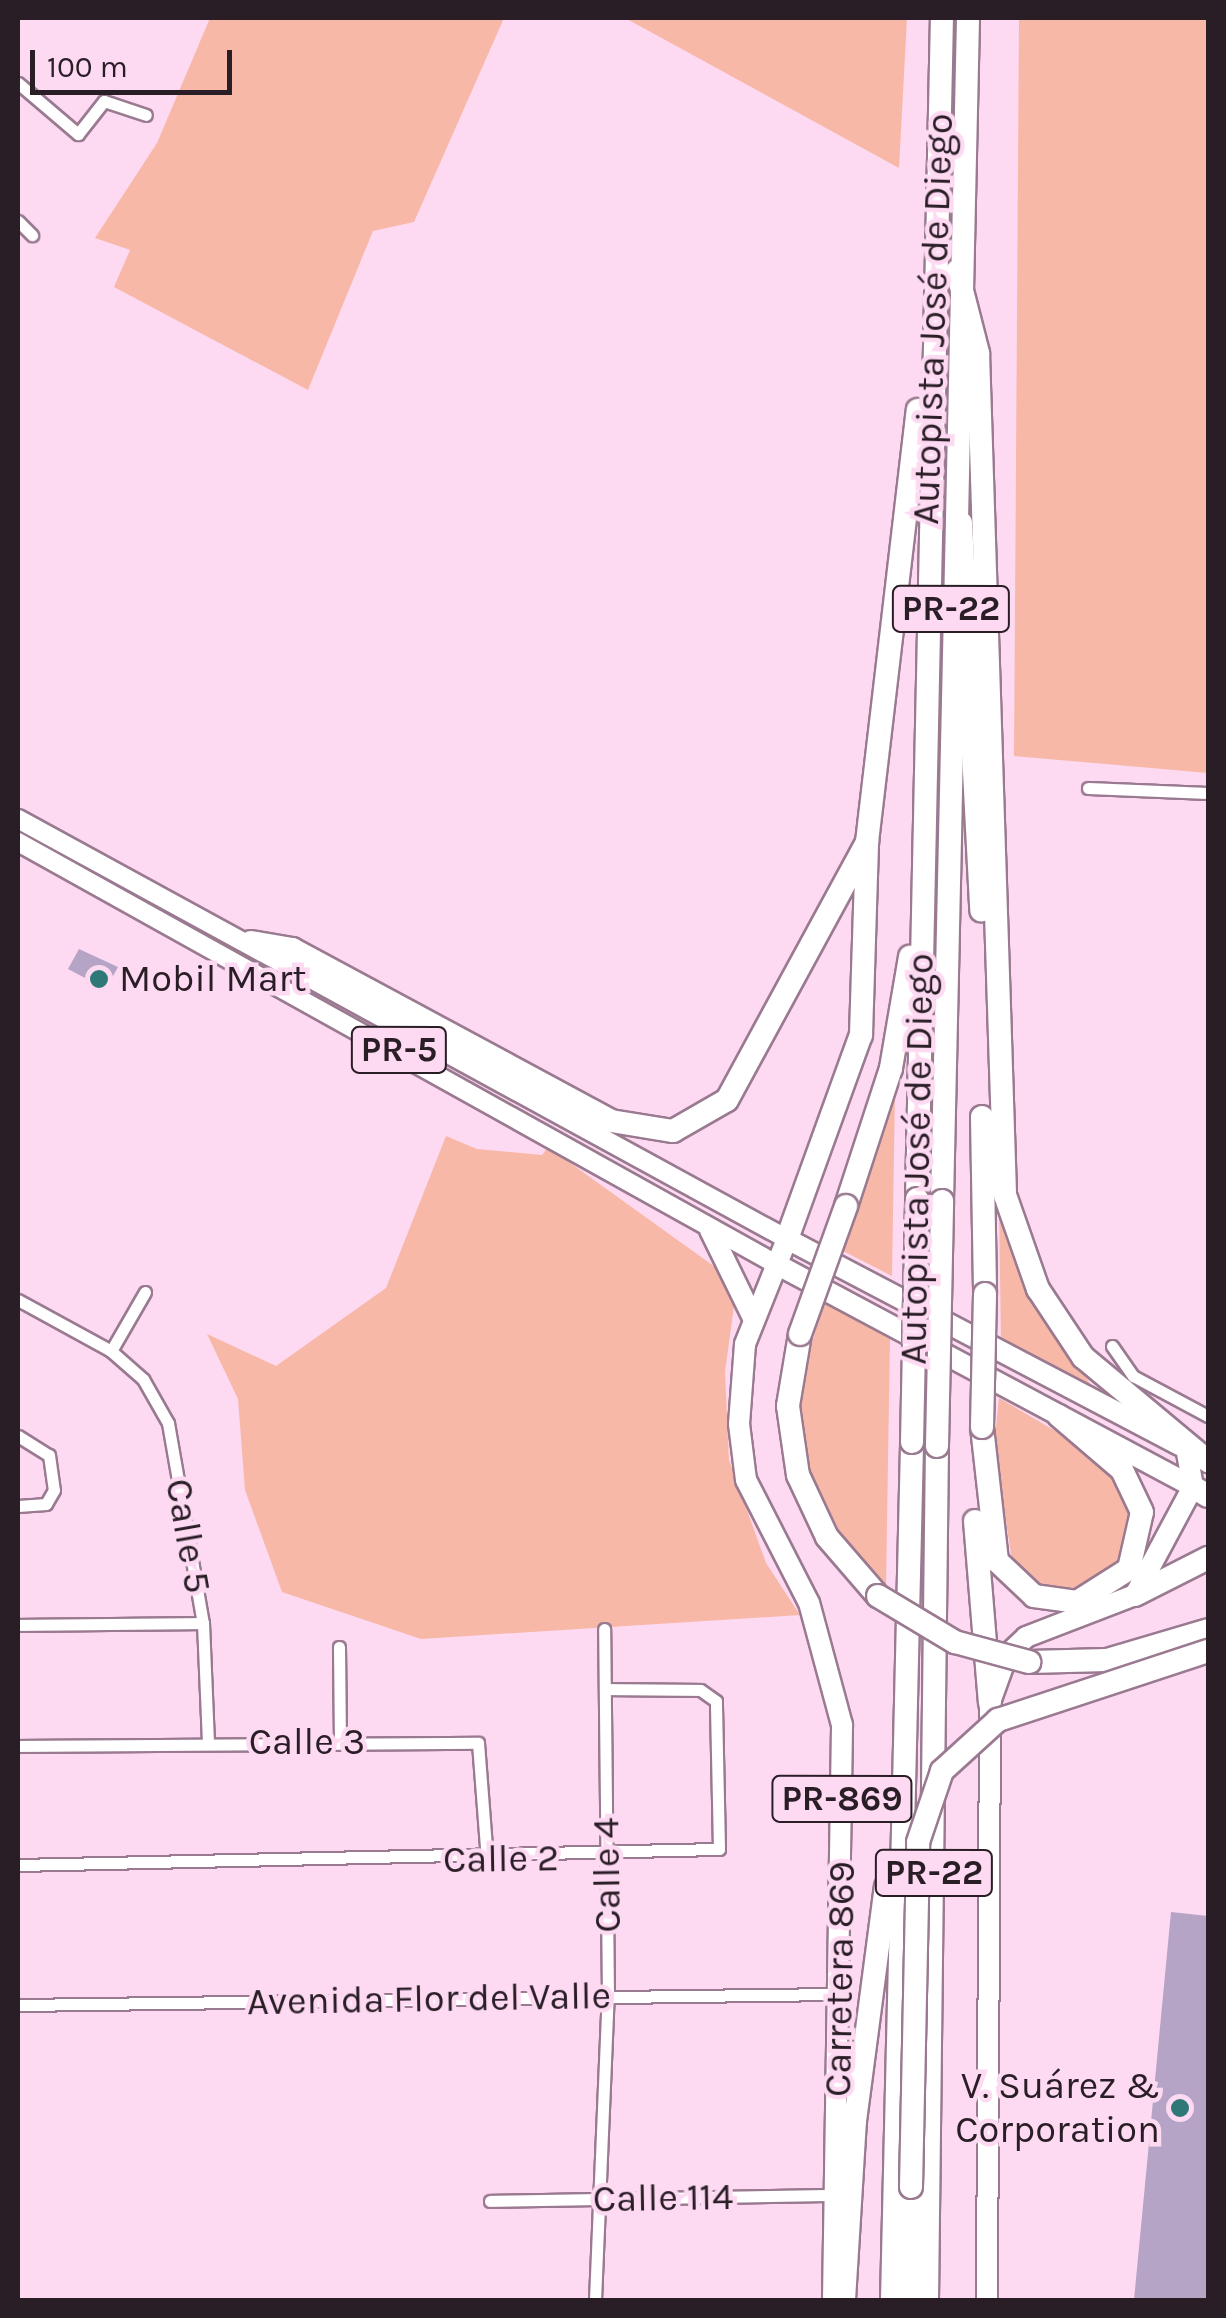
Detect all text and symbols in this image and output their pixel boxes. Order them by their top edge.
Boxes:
scale bar [35,30,238,92]
text: 100 m [47,49,128,85]
street label: Autopista José de Diego [903,113,963,525]
road number: PR-22 [891,579,1011,639]
street label: Autopista José de Diego [891,953,943,1365]
place label: Mobil Mart [119,956,307,1002]
marker: Mobil Mart [88,968,110,990]
road number: PR-5 [349,1020,449,1080]
street label: Calle 5 [156,1475,220,1597]
street label: Calle 3 [249,1719,365,1765]
road number: PR-869 [770,1769,914,1829]
street label: Calle 4 [583,1817,631,1933]
street label: Calle 2 [443,1835,559,1883]
road number: PR-22 [874,1843,994,1903]
street label: Carretera 869 [815,1861,865,2097]
street label: Avenida Flor del Valle [247,1973,611,2025]
place label: V. Suárez & Corporation [955,2063,1160,2152]
marker: V. Suárez & Corporation [1169,2097,1191,2119]
street label: Calle 114 [592,2174,734,2222]

